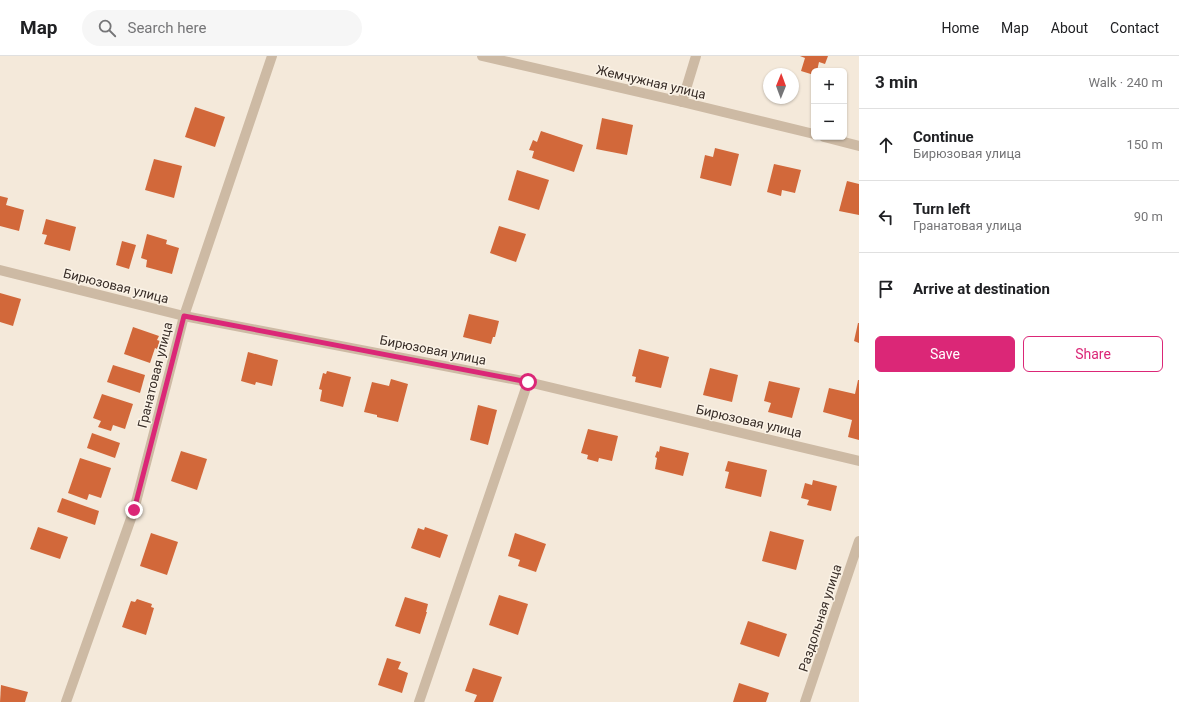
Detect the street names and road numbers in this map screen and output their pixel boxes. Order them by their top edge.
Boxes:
street label: Жемчужная улица [595,62,707,102]
street label: Бирюзовая улица [62,266,170,306]
street label: Гранатовая улица [135,320,175,430]
street label: Бирюзовая улица [378,332,488,368]
street label: Бирюзовая улица [695,402,803,440]
street label: Раздольная улица [796,562,844,674]

